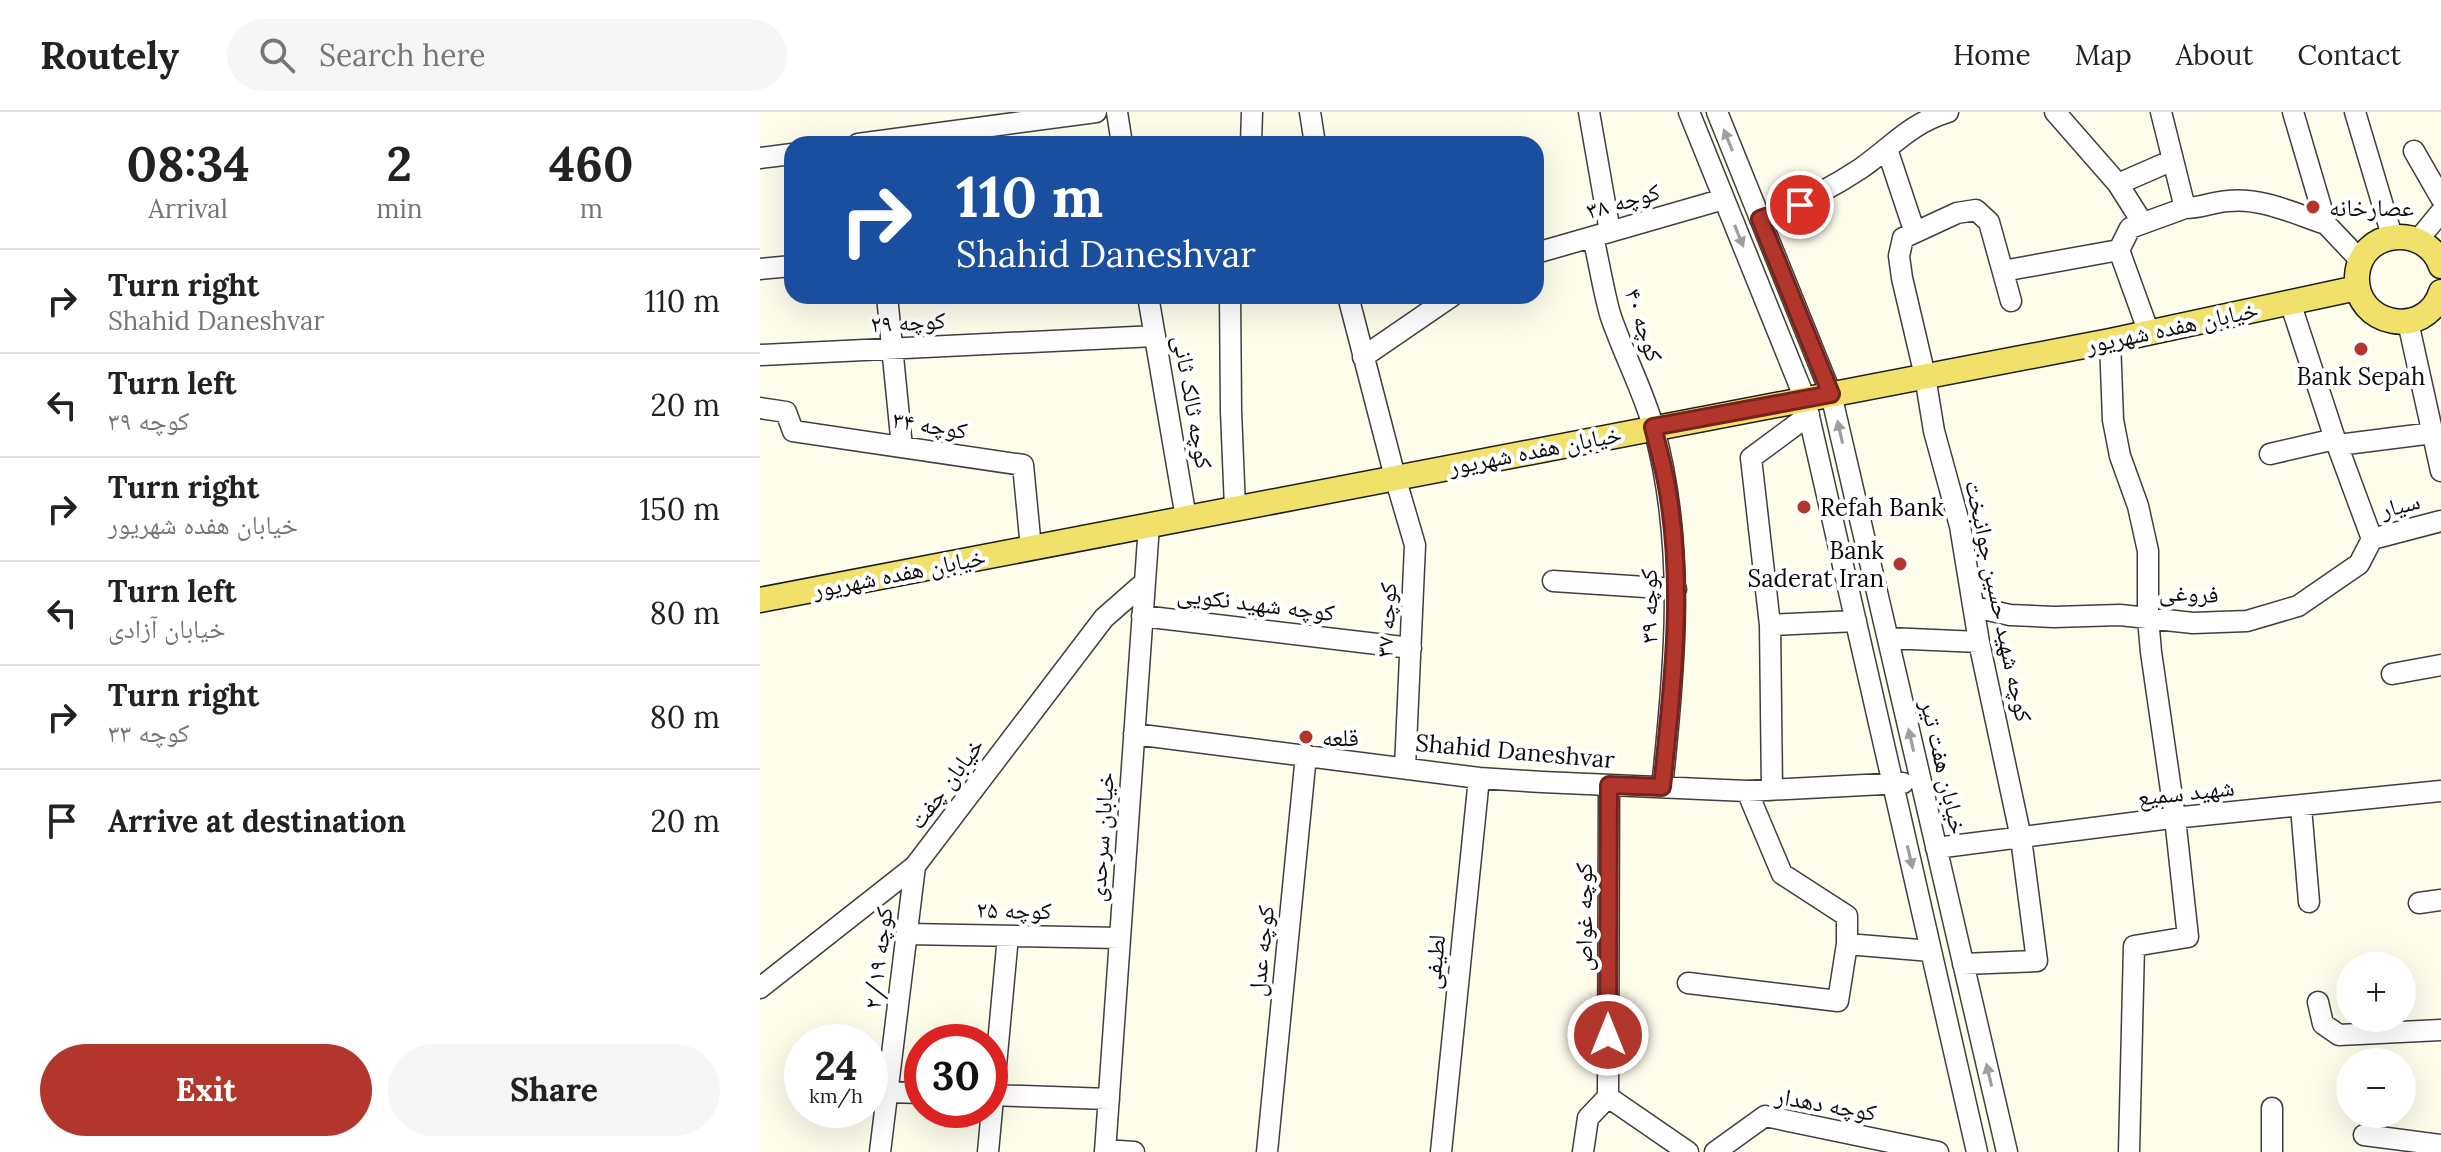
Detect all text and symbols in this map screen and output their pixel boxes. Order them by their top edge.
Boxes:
search box [227,19,787,91]
text: Routely [40,31,179,79]
icon: search [255,33,299,77]
text: Search here [319,36,486,74]
text: Home [1953,37,2031,73]
text: Map [2075,37,2132,73]
text: About [2176,37,2253,73]
text: Contact [2297,37,2401,73]
one-way arrow [1721,128,1734,152]
text: 08:34 [127,133,250,194]
text: 2 [387,133,412,194]
text: 460 [549,133,633,194]
text: 110 m [956,161,1103,232]
icon: right [824,168,928,272]
pin [1766,171,1834,239]
street label: کوچه ۳۸ [1583,176,1663,226]
icon: arrive [1778,183,1822,227]
text: Arrival [148,192,228,225]
text: min [376,192,423,225]
text: m [580,192,603,225]
place label: عصارخانه [2329,192,2414,223]
marker: عصارخانه [2304,198,2322,216]
one-way arrow [1733,224,1746,248]
text: Shahid Daneshvar [956,231,1256,277]
text: Turn right [108,266,259,304]
icon: right [40,279,84,323]
text: 110 m [645,282,720,320]
street label: کوچه ۴۰ [1618,284,1670,366]
street label: خیابان هفده شهریور [2082,294,2261,361]
text: Shahid Daneshvar [108,304,325,337]
street label: کوچه ۲۹ [870,305,946,339]
street label: کوچه ثالک ثانی [1166,333,1220,471]
marker: Bank Sepah [2352,340,2370,358]
place label: Bank Sepah [2297,361,2425,392]
text: Turn left [108,364,236,402]
icon: left [40,383,84,427]
text: 20 m [651,386,720,424]
text: کوچه ۳۹ [108,404,189,437]
street label: کوچه ۳۴ [890,404,970,446]
street label: خیابان هفده شهریور [1445,418,1624,482]
one-way arrow [1833,420,1846,445]
text: Turn right [108,468,259,506]
street label: کوچه شهید حسین جوانبخت [1958,477,2040,725]
street label: سیار [2376,485,2423,525]
icon: right [40,487,84,531]
text: 150 m [639,490,720,528]
place label: Refah Bank [1820,492,1944,523]
marker: Refah Bank [1795,498,1813,516]
text: خیابان هفده شهریور [108,508,298,541]
place label: Bank Saderat Iran [1748,535,1884,594]
street label: خیابان هفده شهریور [809,541,988,605]
marker: Bank Saderat Iran [1891,555,1909,573]
street label: کوچه ۳۹ [1633,568,1664,644]
text: Turn left [108,572,236,610]
street label: فروغی [2158,576,2220,610]
street label: کوچه شهید نکویی [1175,578,1337,628]
street label: کوچه ۳۷ [1369,582,1403,658]
icon: left [40,591,84,635]
text: 80 m [650,594,720,632]
text: خیابان آزادی [108,612,226,645]
text: Turn right [108,676,259,714]
icon: right [40,695,84,739]
street label: خیابان هفت تیر [1913,696,1975,837]
text: 80 m [650,698,720,736]
text: کوچه ۳۳ [108,716,189,749]
place label: قلعه [1322,722,1359,753]
street label: Shahid Daneshvar [1414,727,1617,775]
marker: قلعه [1297,728,1315,746]
one-way arrow [1904,728,1917,753]
street label: خیابان چفت [901,731,991,835]
street label: خیابان سرحدی [1081,771,1121,903]
street label: شهید سمیع [2136,772,2236,812]
icon: arrive [40,799,84,843]
text: Arrive at destination [108,802,406,840]
text: 20 m [651,802,720,840]
one-way arrow [1904,845,1916,870]
street label: کوچه غواص [1568,862,1599,971]
street label: کوچه ۲۵ [976,894,1052,926]
street label: کوچه عدل [1241,904,1281,998]
street label: کوچه ۲/۱۹ [856,905,900,1011]
street label: لطیفی [1416,933,1452,991]
map controls [2336,952,2416,1128]
button: + [2336,952,2416,1032]
position arrow [1566,993,1650,1077]
speed limit sign: 30 [904,1024,1008,1128]
text: 24 [814,1040,858,1091]
button: Exit [40,1044,372,1136]
button: Share [388,1044,720,1136]
button: − [2336,1048,2416,1128]
one-way arrow [1982,1063,1995,1088]
street label: کوچه دهدار [1772,1080,1879,1128]
text: km/h [809,1083,863,1108]

